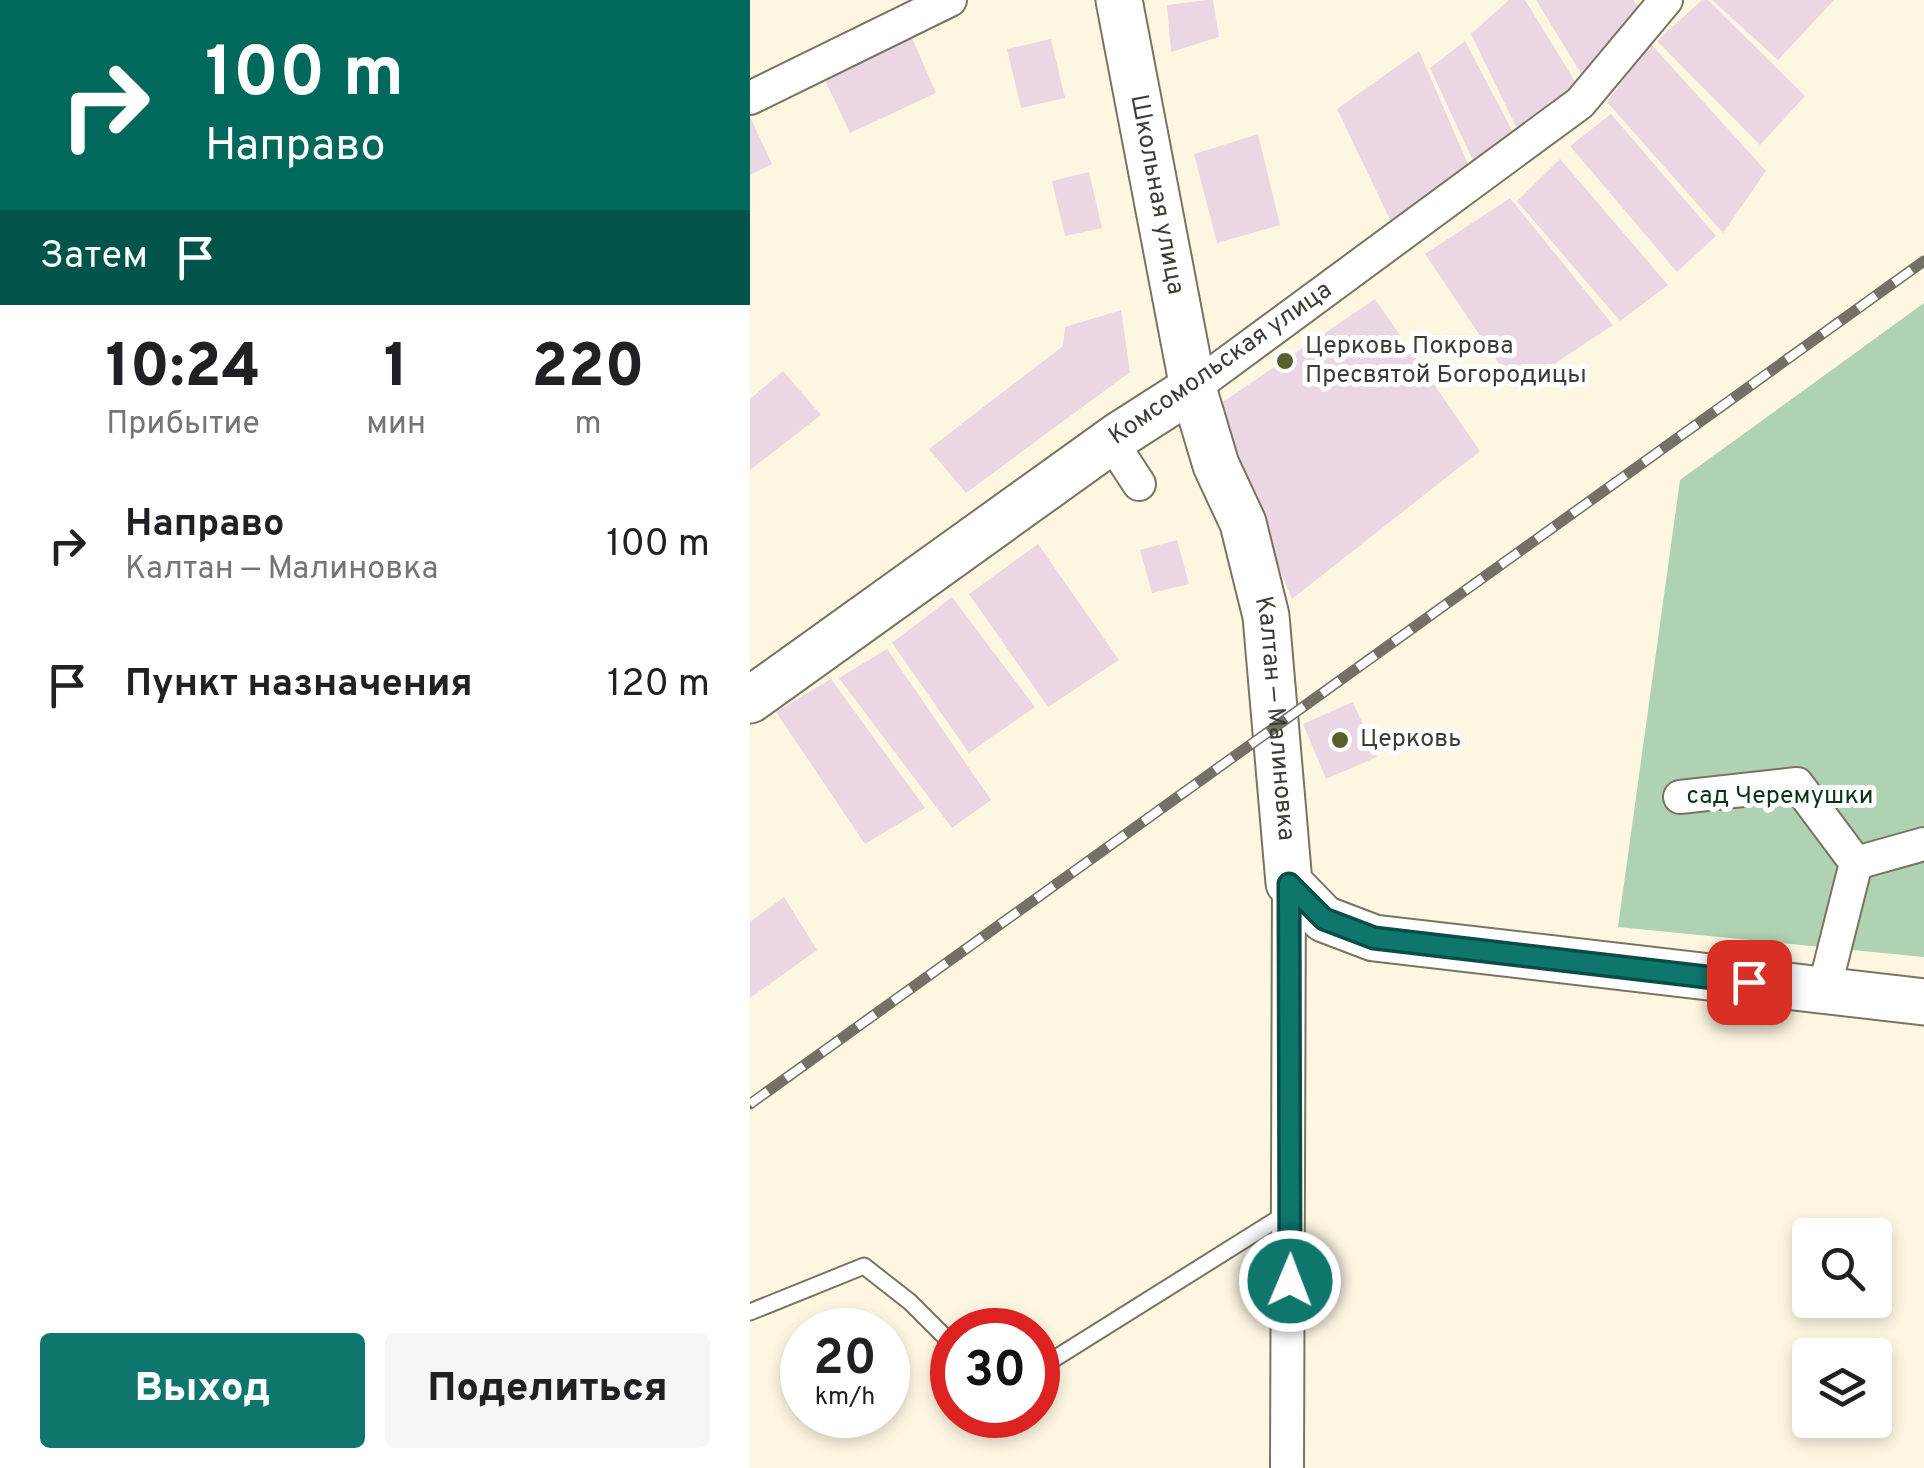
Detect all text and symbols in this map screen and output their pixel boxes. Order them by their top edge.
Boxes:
text: 100 m [205,32,404,121]
icon: right [40,40,170,170]
street label: Школьная улица [1121,92,1191,297]
text: Направо [205,119,386,176]
icon: arrive [168,230,223,285]
text: Затем [40,233,148,282]
street label: Комсомольская улица [1103,275,1339,453]
place label: Церковь Покрова Пресвятой Богородицы [1305,331,1587,392]
text: 10:24 [106,332,261,408]
text: 1 [384,332,408,408]
text: 220 [531,332,645,408]
marker: Церковь Покрова Пресвятой Богородицы [1274,350,1296,372]
text: Прибытие [106,405,260,445]
text: мин [366,405,426,445]
text: m [574,405,602,445]
text: Направо [125,501,285,550]
icon: right [40,518,95,573]
text: 100 m [606,521,710,570]
text: Калтан — Малиновка [125,550,438,590]
street label: Калтан — Малиновка [1246,593,1301,842]
icon: arrive [40,658,95,713]
text: Пункт назначения [125,661,473,710]
text: 120 m [607,661,710,710]
place label: Церковь [1360,724,1461,756]
marker: Церковь [1329,729,1351,751]
park label: сад Черемушки [1686,781,1874,813]
pin [1707,940,1792,1025]
icon: arrive [1722,955,1777,1010]
map controls [1792,1218,1892,1438]
button: search [1792,1218,1892,1318]
position arrow [1238,1229,1342,1333]
speed limit sign: 30 [930,1308,1060,1438]
text: 20 [813,1329,877,1392]
button: Выход [40,1333,365,1448]
button: Поделиться [385,1333,710,1448]
button: layers [1792,1338,1892,1438]
text: km/h [815,1382,875,1414]

